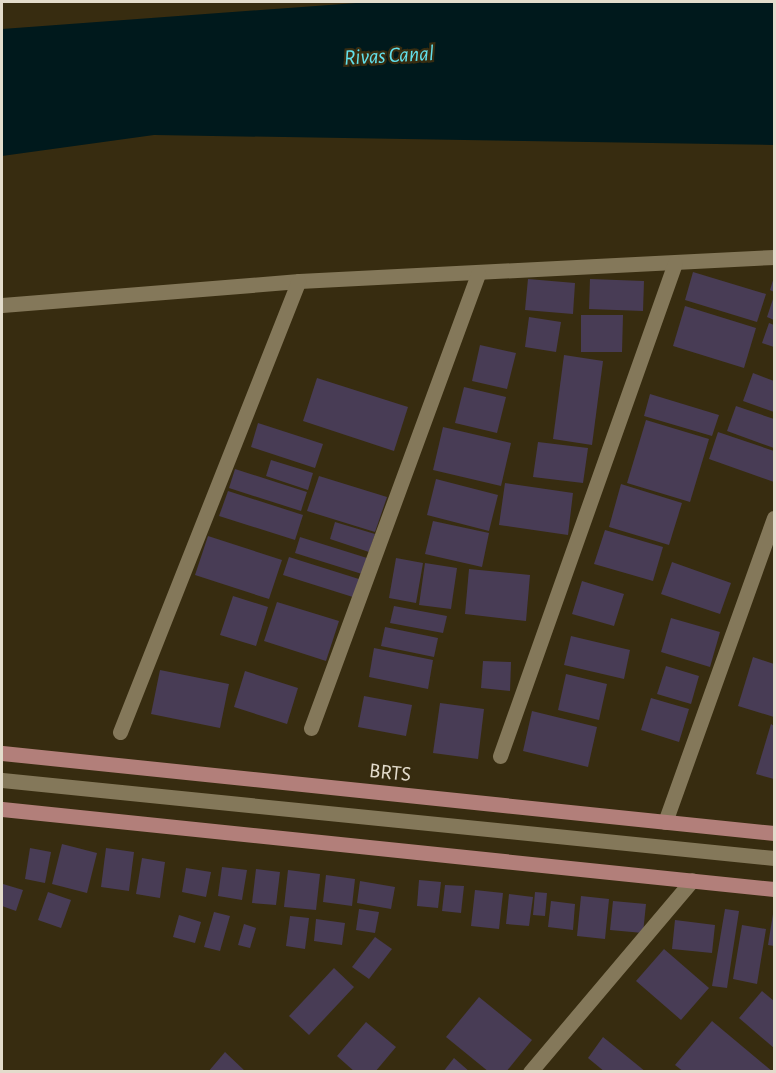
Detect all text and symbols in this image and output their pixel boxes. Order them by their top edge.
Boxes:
water label: Rivas Canal [343,40,435,72]
street label: BRTS [368,758,412,788]

